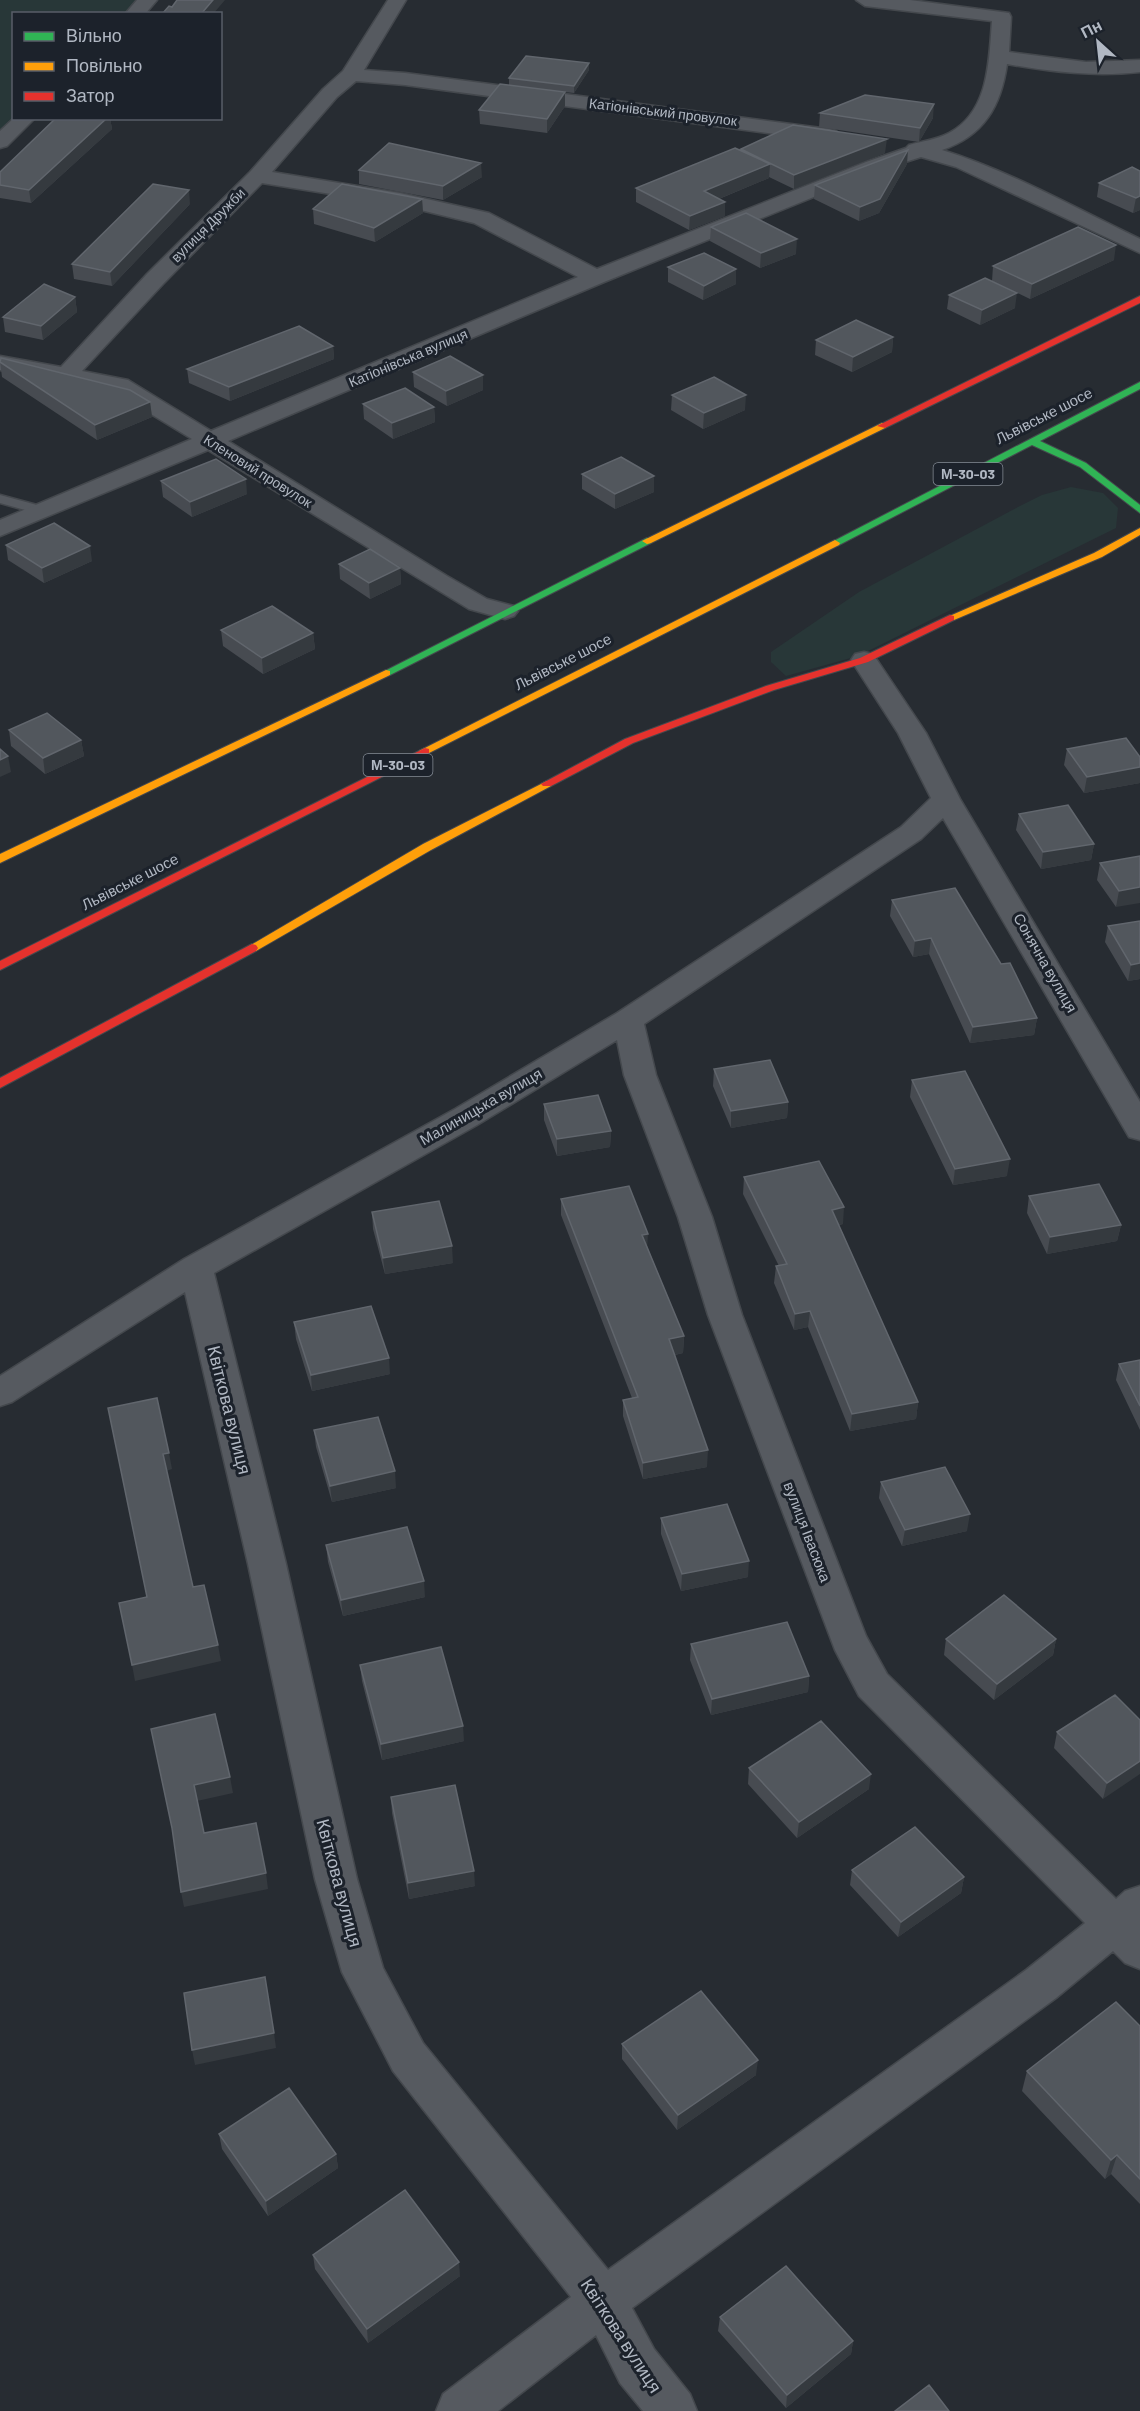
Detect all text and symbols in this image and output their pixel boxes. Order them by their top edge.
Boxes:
legend [12,12,222,120]
north arrow [1068,12,1128,72]
text: Пн [1077,15,1105,41]
text: Вільно [66,24,122,46]
text: Повільно [66,54,142,76]
text: Затор [66,84,115,106]
street label: Катіонівський провулок [588,94,739,129]
street label: вулиця Дружби [167,184,248,265]
street label: Катіонівська вулиця [346,325,470,390]
street label: Львівське шосе [992,383,1095,447]
street label: Кленовий провулок [201,430,316,511]
road number: М-30-03 [934,463,1002,485]
street label: Львівське шосе [511,629,614,693]
road number: М-30-03 [364,754,432,776]
street label: Львівське шосе [78,849,181,913]
street label: Сонячна вулиця [1010,910,1082,1015]
street label: Малиницька вулиця [416,1064,545,1148]
street label: Квіткова вулиця [203,1343,257,1476]
street label: вулиця Івасюка [781,1479,836,1585]
street label: Квіткова вулиця [312,1816,368,1949]
street label: Квіткова вулиця [577,2274,667,2397]

